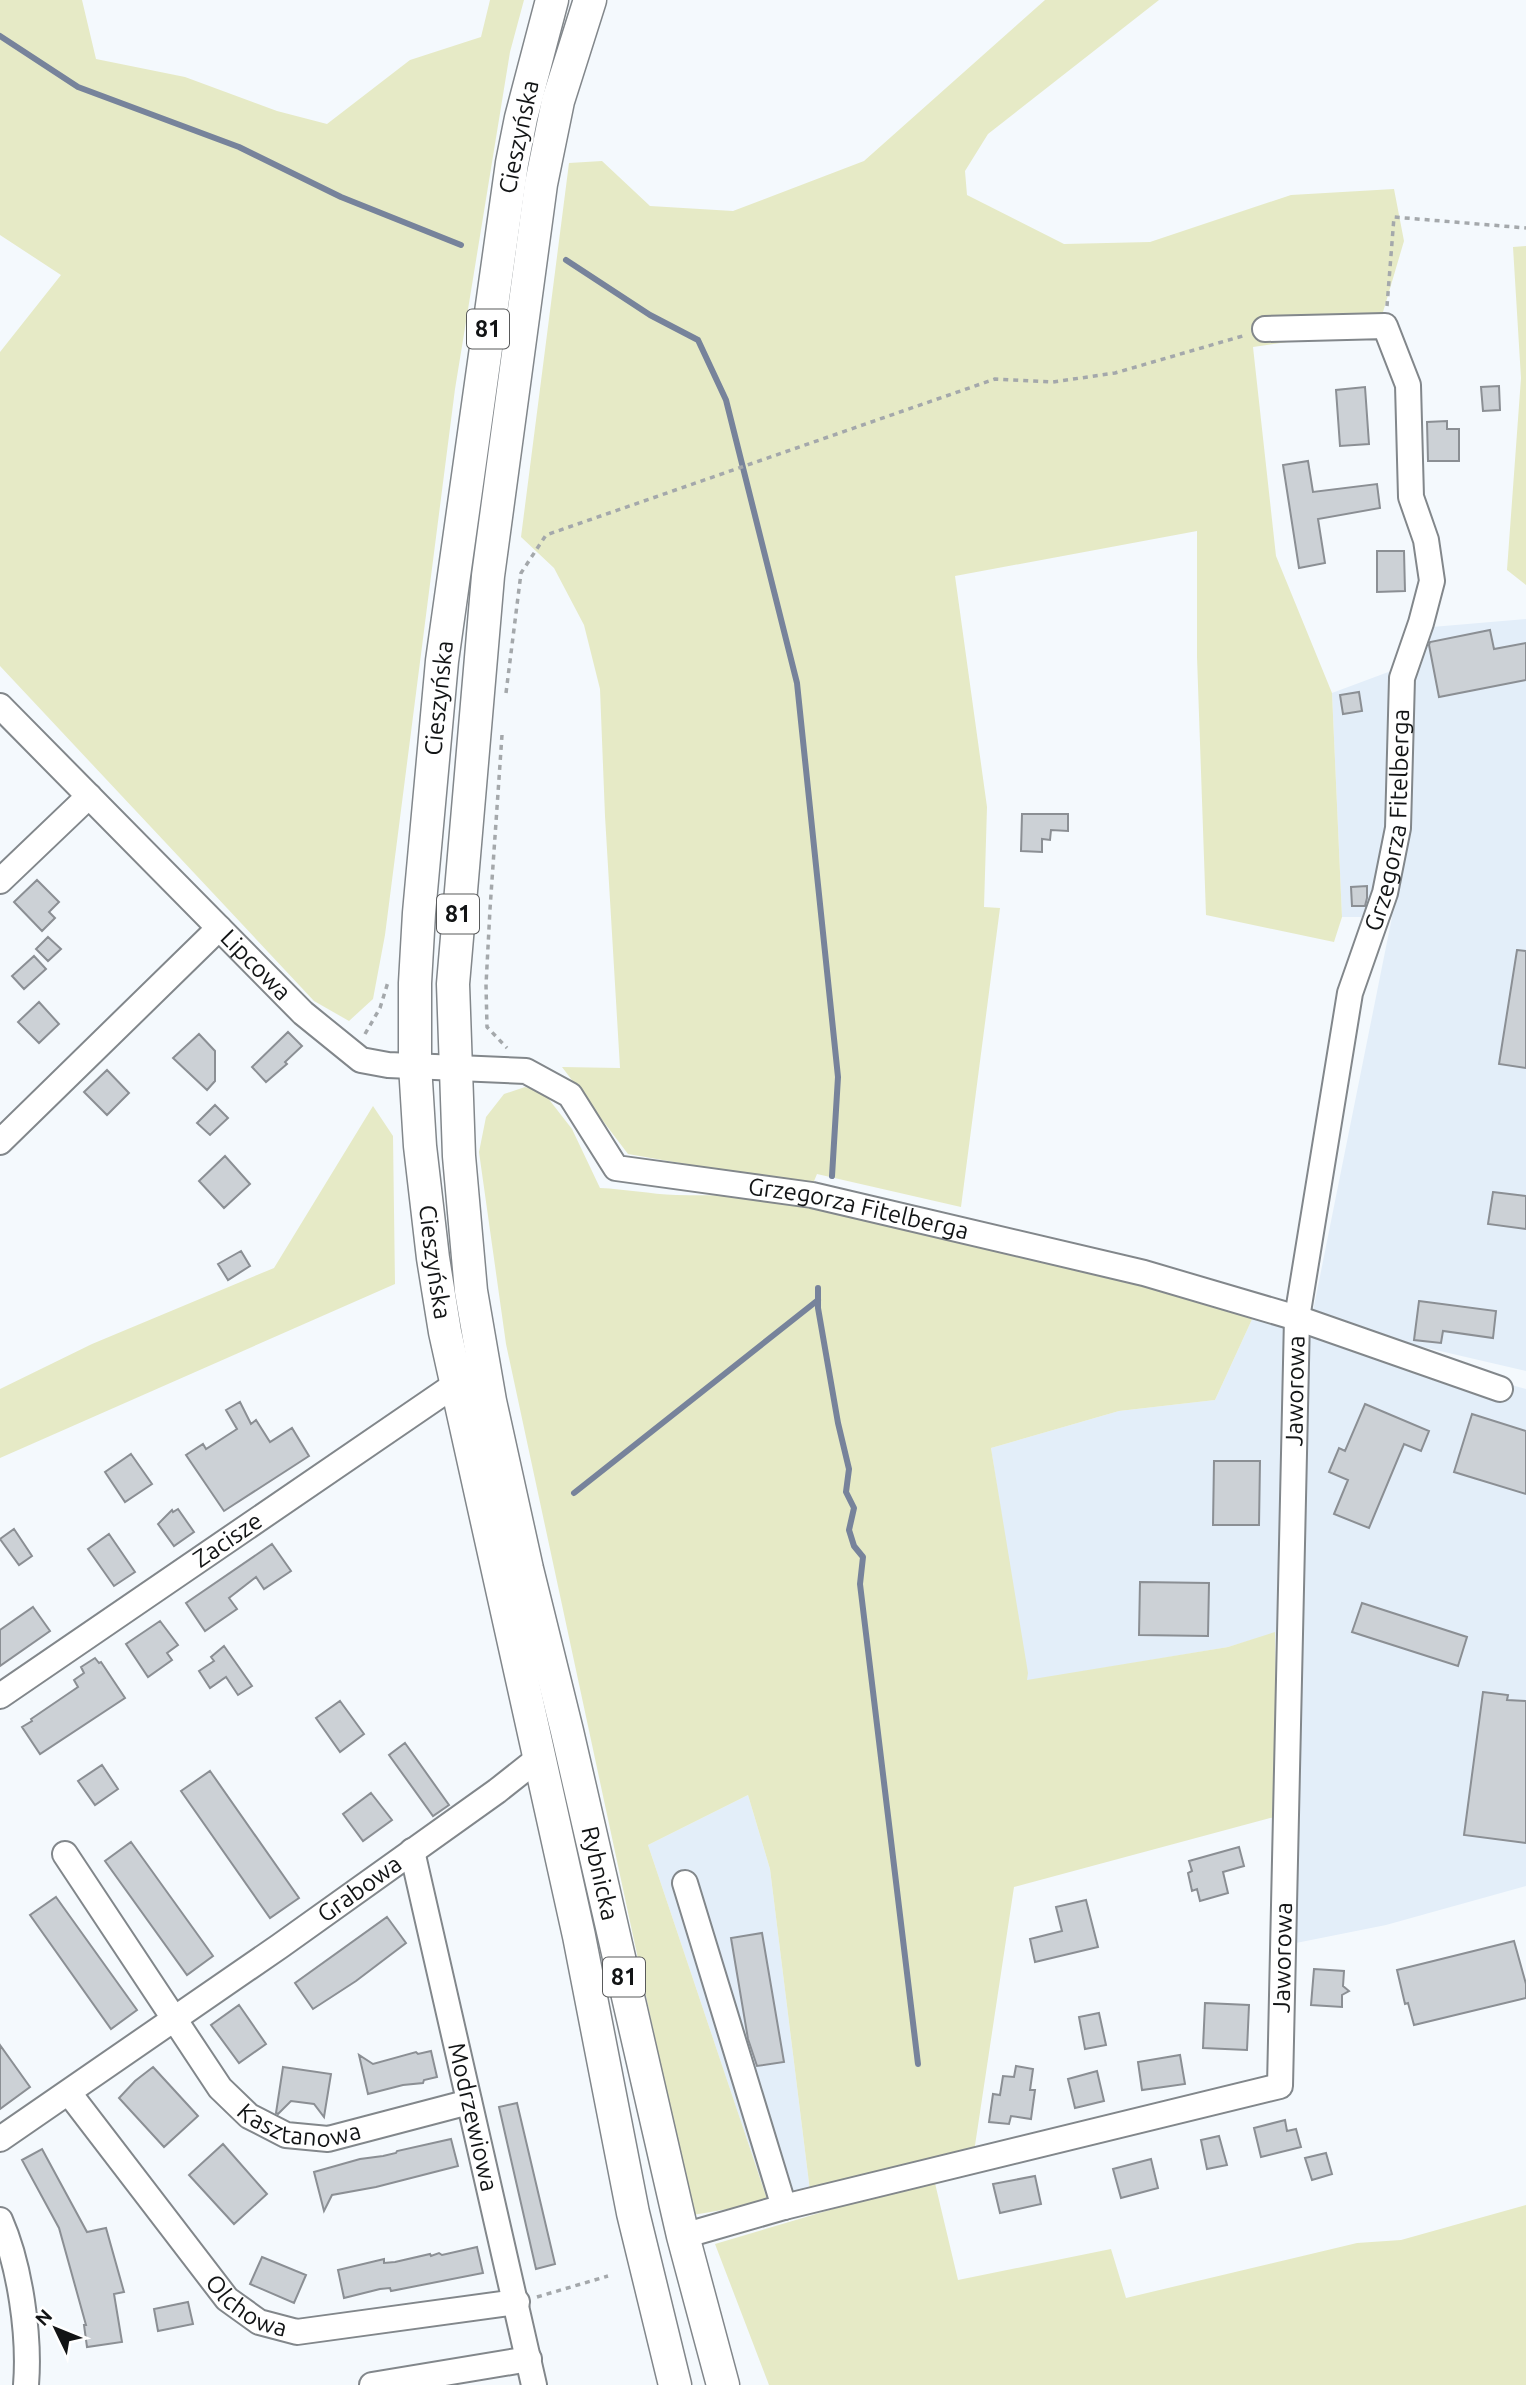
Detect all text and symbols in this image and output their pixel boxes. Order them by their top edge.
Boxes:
street label: Cieszyńska [493,78,544,196]
road number: 81 [467,310,509,348]
street label: Cieszyńska [419,639,458,757]
street label: Grzegorza Fitelberga [1359,709,1414,935]
road number: 81 [437,894,479,934]
street label: Lipcowa [215,924,297,1006]
street label: Grzegorza Fitelberga [747,1172,972,1244]
street label: Cieszyńska [414,1203,457,1321]
street label: Jaworowa [1280,1335,1310,1446]
street label: Zacisze [188,1507,267,1573]
street label: Rybnicka [576,1824,624,1923]
street label: Grabowa [312,1850,406,1928]
street label: Jaworowa [1268,1902,1297,2013]
road number: 81 [603,1958,645,1996]
street label: Modrzewiowa [443,2040,503,2194]
street label: Kasztanowa [232,2098,364,2152]
street label: Olchowa [200,2269,290,2342]
north arrow [21,2294,91,2364]
text: N [31,2305,56,2330]

